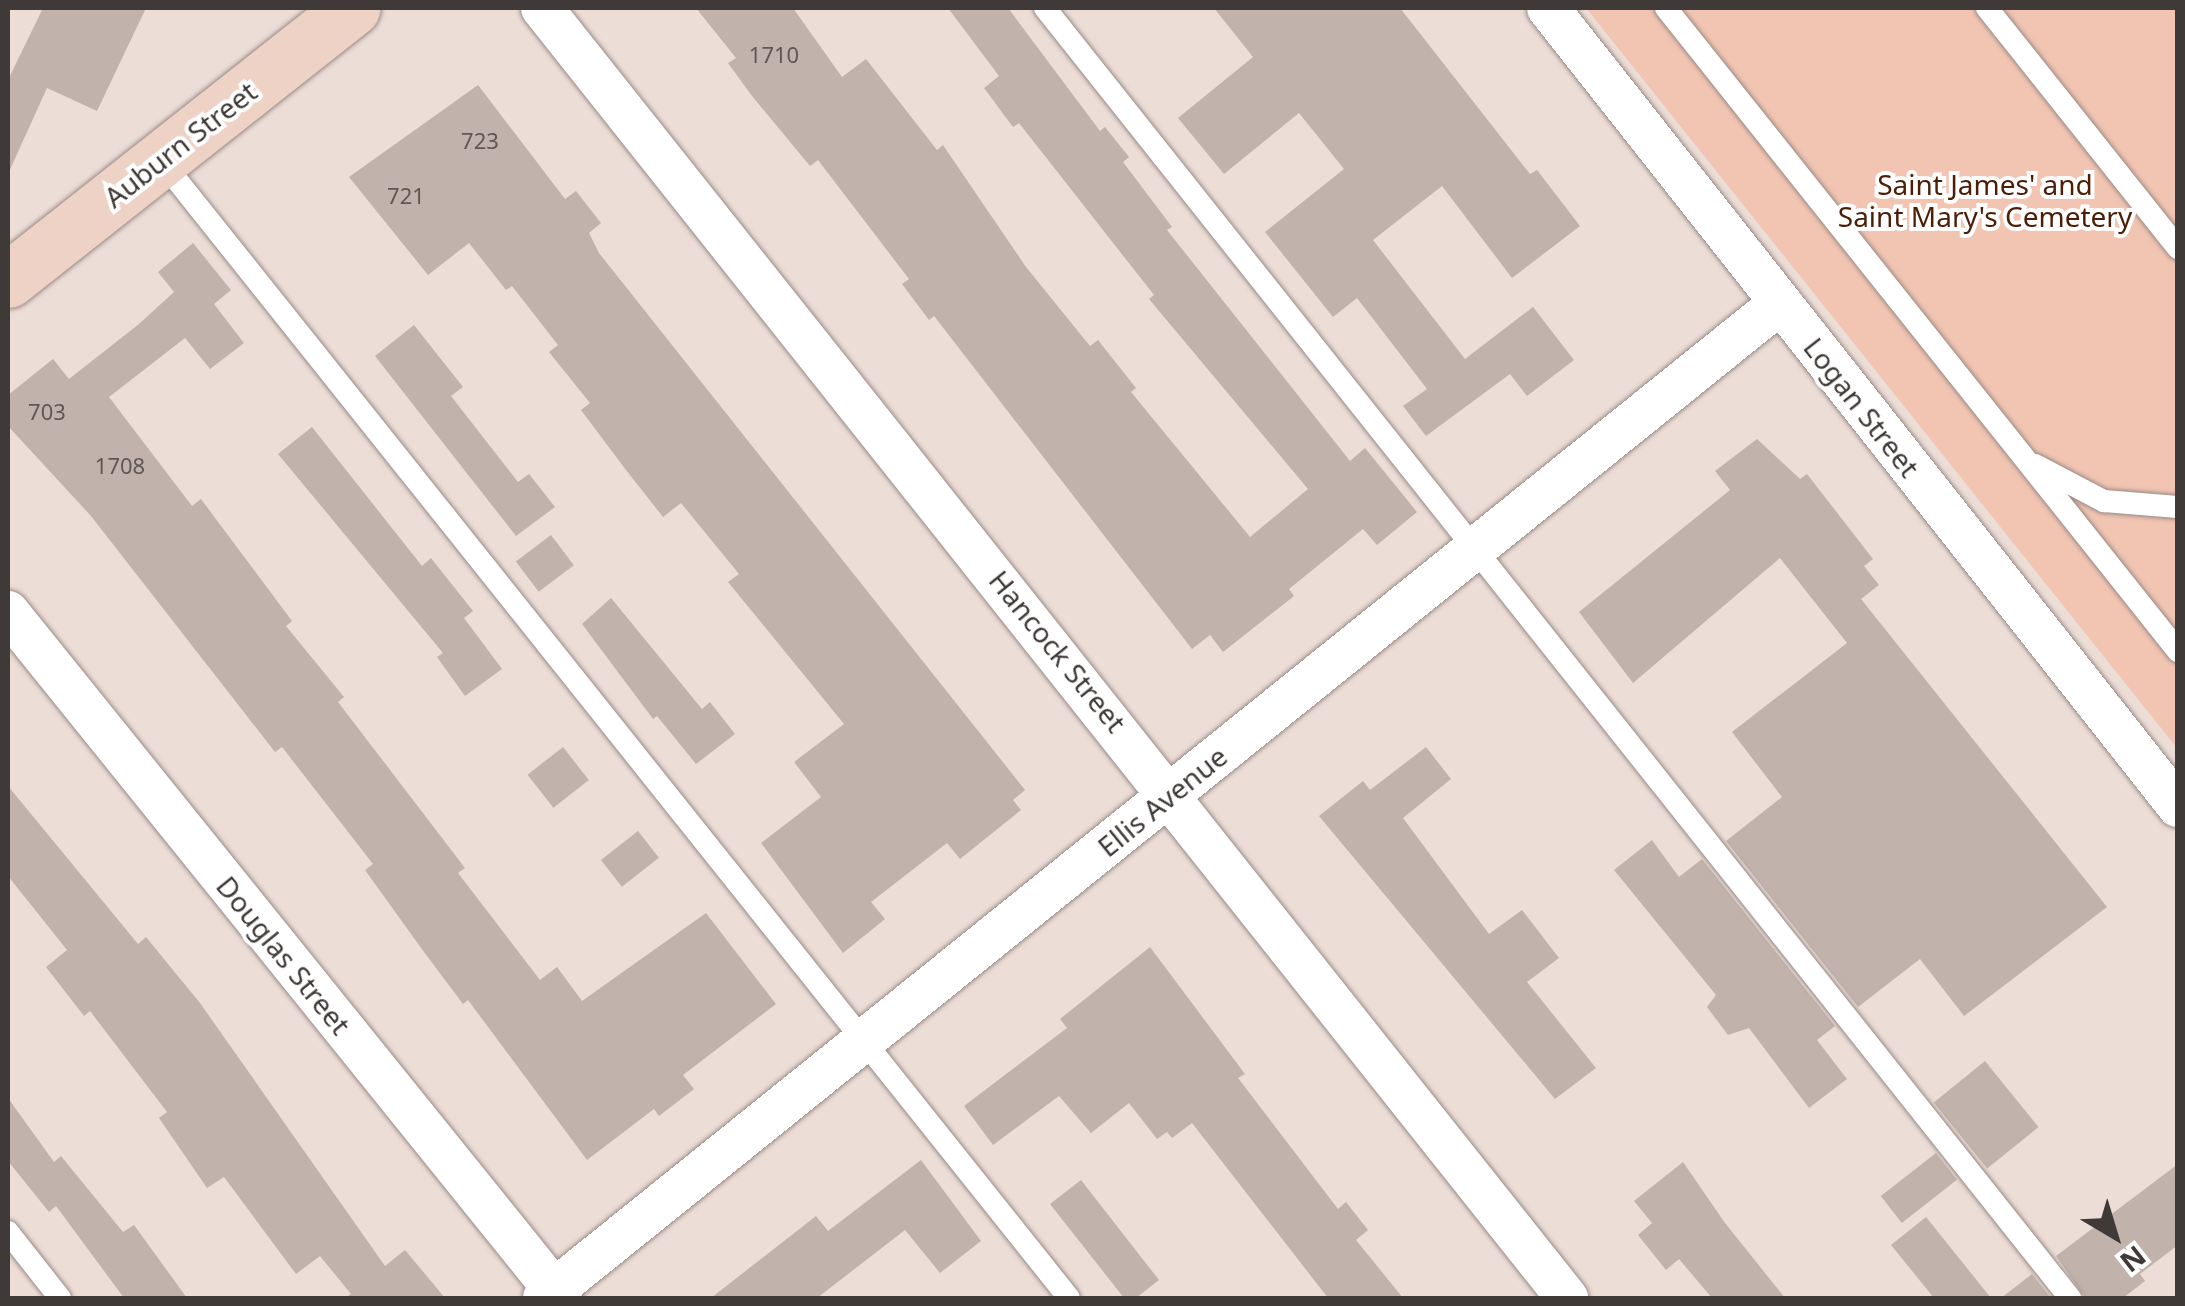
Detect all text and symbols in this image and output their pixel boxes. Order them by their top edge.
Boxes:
house number: 1710 [749,42,799,68]
street label: Auburn Street [97,74,263,214]
house number: 723 [461,128,499,154]
park label: Saint James' and Saint Mary's Cemetery [1838,167,2132,233]
house number: 721 [387,183,425,209]
street label: Logan Street [1797,331,1927,483]
house number: 703 [28,399,66,425]
house number: 1708 [95,453,145,479]
street label: Hancock Street [983,563,1133,739]
street label: Ellis Avenue [1091,739,1233,863]
street label: Douglas Street [210,869,358,1041]
north arrow [2065,1186,2165,1286]
text: N [2113,1238,2154,1282]

